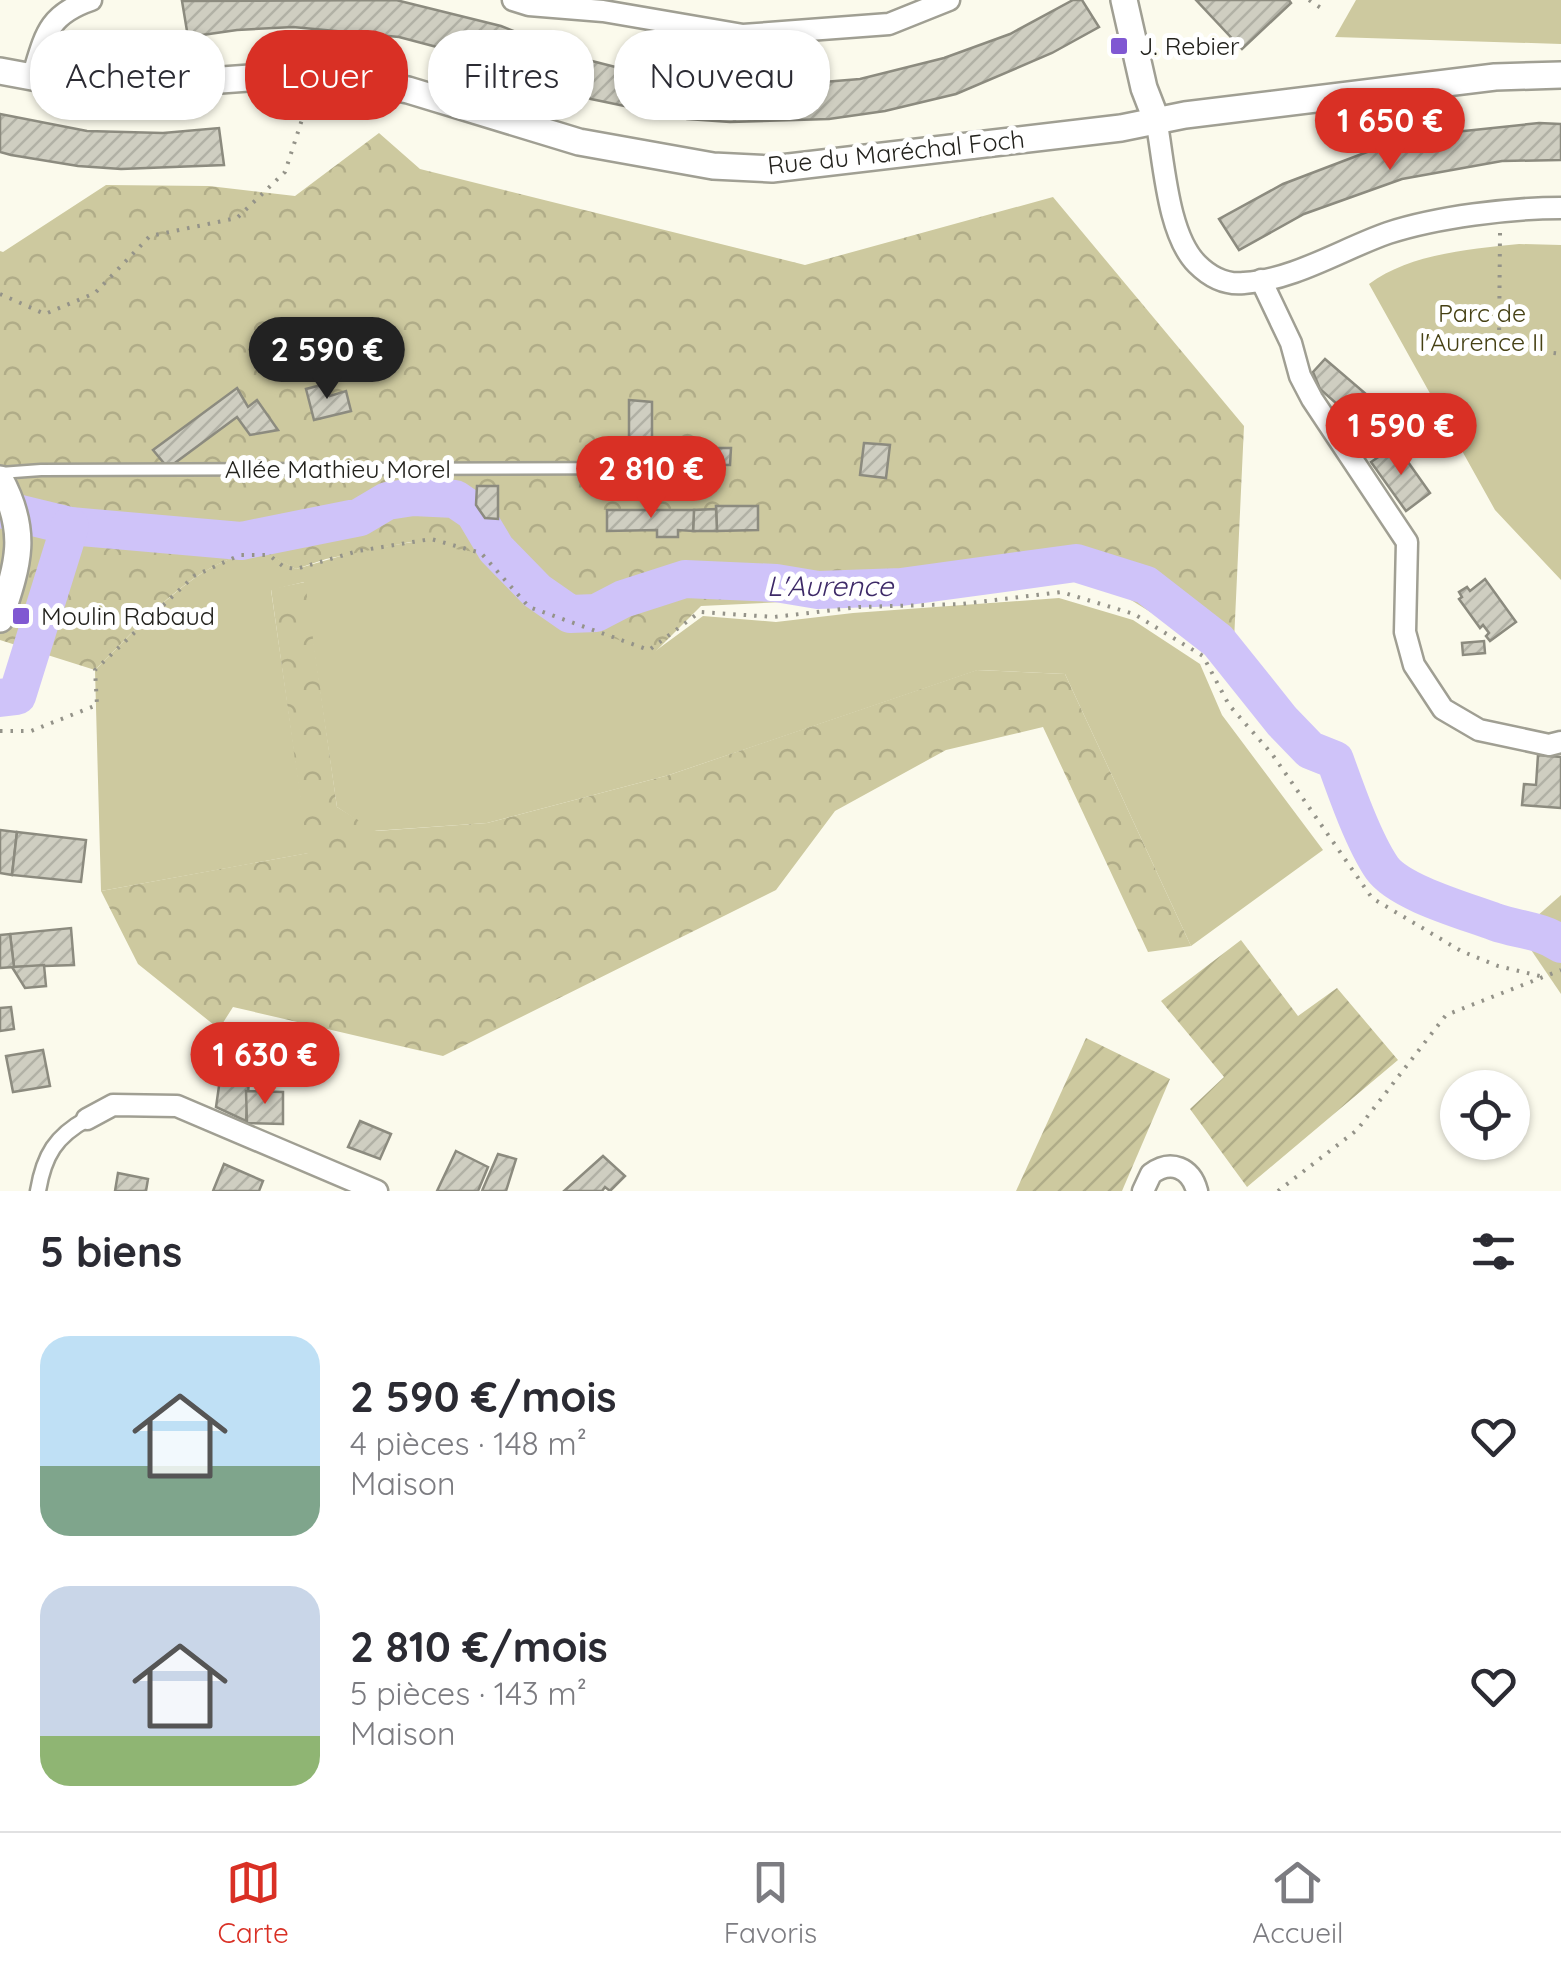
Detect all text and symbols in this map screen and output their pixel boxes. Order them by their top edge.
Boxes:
chip: Acheter [30,30,225,120]
chip: Louer [245,30,408,120]
chip: Filtres [428,30,594,120]
chip: Nouveau [614,30,830,120]
place label: J. Rebier [1139,30,1240,61]
marker: J. Rebier [1108,35,1130,57]
pin: 1 650 € [1298,88,1482,173]
text: 1 650 € [1337,100,1443,140]
street label: Rue du Maréchal Foch [766,123,1026,180]
park label: Parc de l'Aurence II [1420,297,1544,357]
pin: 2 590 € [235,317,419,402]
text: 2 590 € [271,329,383,369]
pin: 1 590 € [1309,393,1493,478]
text: 1 590 € [1348,405,1454,445]
pin: 2 810 € [559,436,743,521]
text: 2 810 € [598,448,704,488]
street label: Allée Mathieu Morel [225,453,451,484]
water label: L'Aurence [767,568,894,603]
place label: Moulin Rabaud [41,600,215,631]
marker: Moulin Rabaud [10,605,32,627]
pin: 1 630 € [173,1022,357,1107]
text: 1 630 € [213,1034,317,1074]
map controls [1440,1070,1530,1160]
button: locate [1440,1070,1530,1160]
icon: filters [1466,1224,1521,1279]
text: 5 biens [40,1225,182,1278]
text: 2 590 €/mois [350,1370,617,1423]
icon: home [120,1376,240,1496]
icon: heart [1466,1409,1521,1464]
text: 4 pièces · 148 m² [350,1423,587,1463]
text: Maison [350,1463,456,1503]
text: 2 810 €/mois [350,1620,608,1673]
icon: home [120,1626,240,1746]
icon: heart [1466,1659,1521,1714]
text: 5 pièces · 143 m² [350,1673,587,1713]
text: Maison [350,1713,456,1753]
tab: Carte [218,1855,289,1950]
tab: Favoris [724,1855,817,1950]
tab: Accueil [1252,1855,1343,1950]

